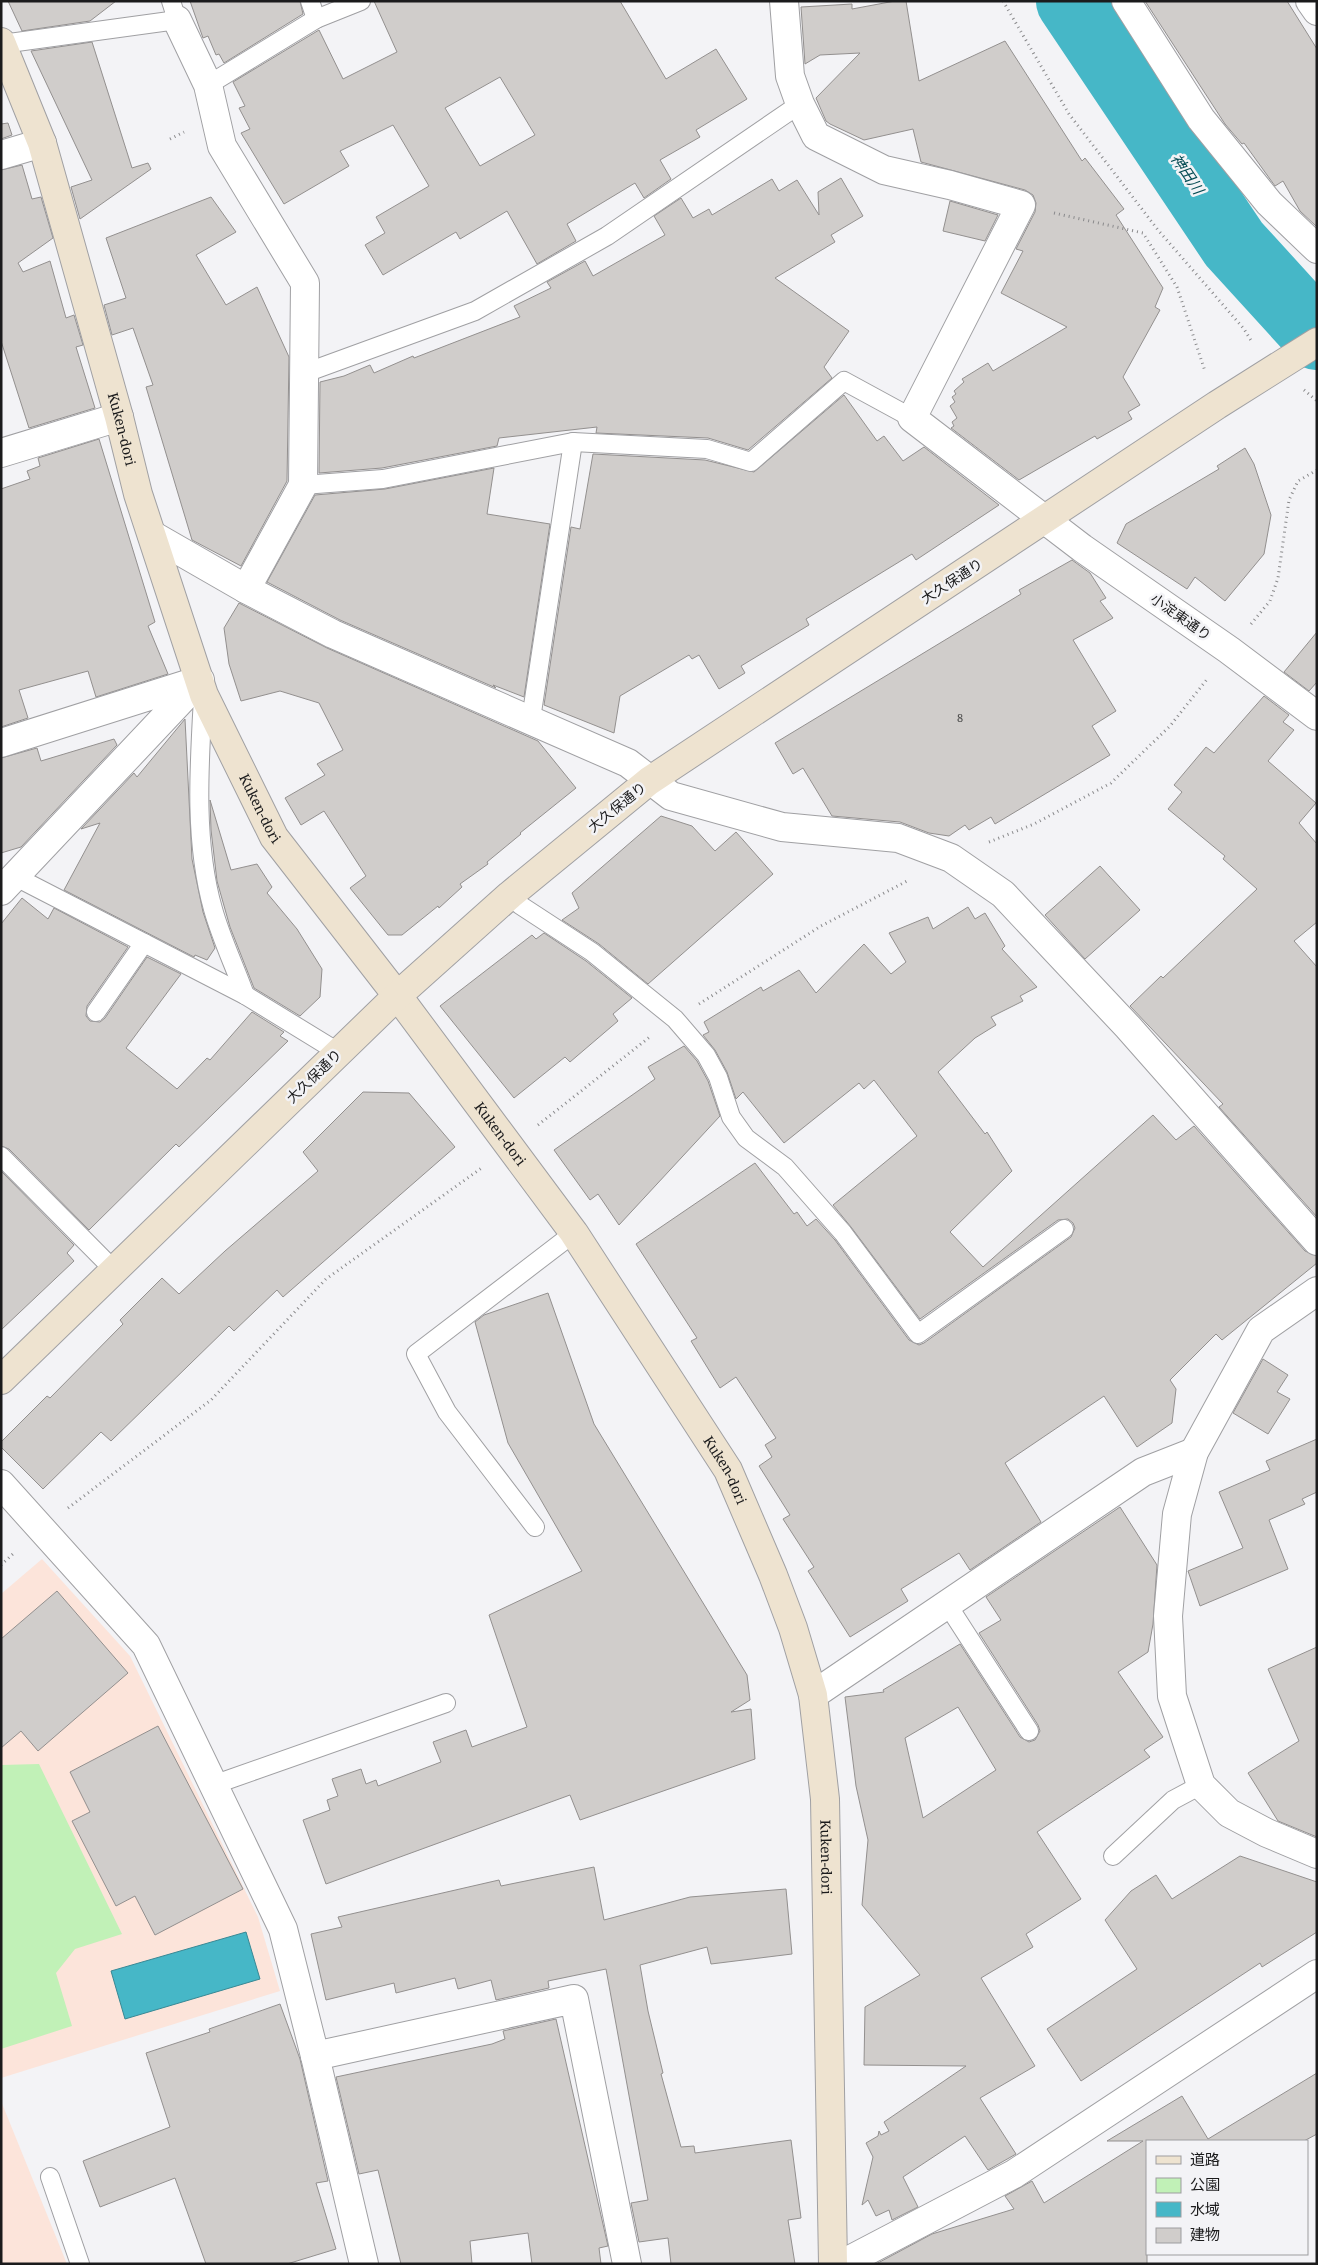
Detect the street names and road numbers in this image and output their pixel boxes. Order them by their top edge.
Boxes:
street label: Kuken-dori [104,390,141,468]
street label: 大久保通り [917,554,986,608]
street label: 小淀東通り [1147,589,1215,644]
street label: Kuken-dori [235,770,286,847]
street label: 大久保通り [584,777,650,836]
street label: 大久保通り [282,1044,345,1107]
street label: Kuken-dori [471,1098,531,1170]
street label: Kuken-dori [699,1432,752,1507]
street label: Kuken-dori [816,1820,837,1895]

